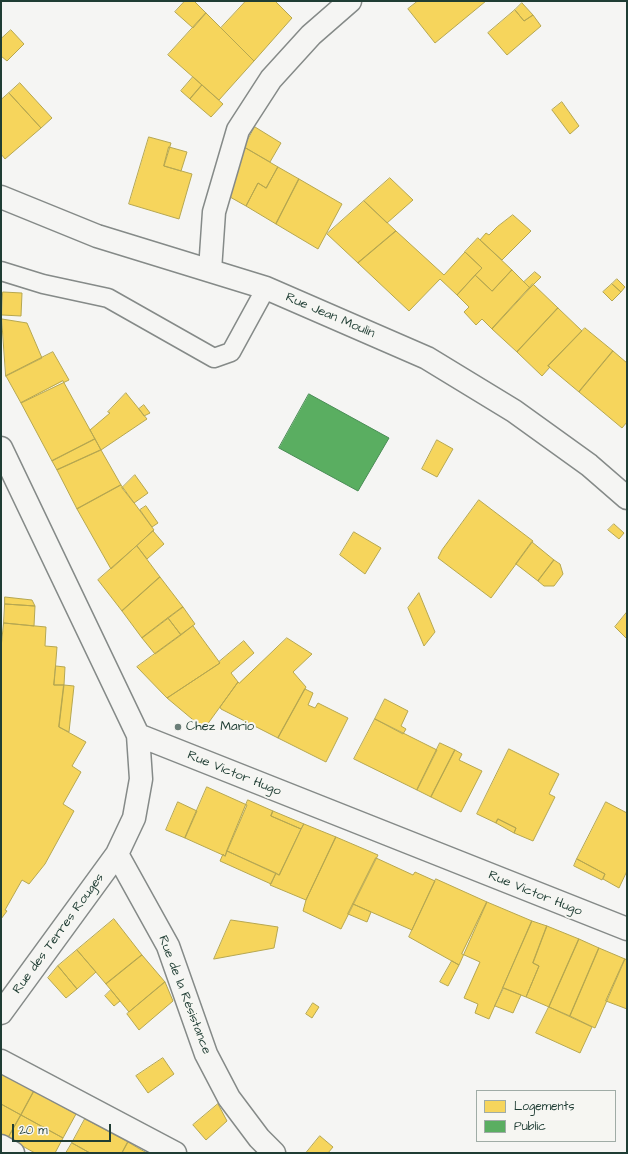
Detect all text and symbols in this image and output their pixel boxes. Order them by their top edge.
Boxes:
street label: Rue Jean Moulin [283,290,377,342]
place label: Chez Mario [186,719,254,735]
marker: Chez Mario [173,722,183,732]
street label: Rue Victor Hugo [185,748,283,800]
street label: Rue Victor Hugo [486,868,584,920]
street label: Rue des Terres Rouges [10,871,108,997]
street label: Rue de la Résistance [154,933,214,1057]
legend [476,1090,616,1142]
text: Logements [514,1098,574,1115]
scale bar [14,1116,113,1142]
text: Public [514,1118,546,1135]
text: 20 m [19,1122,48,1139]

